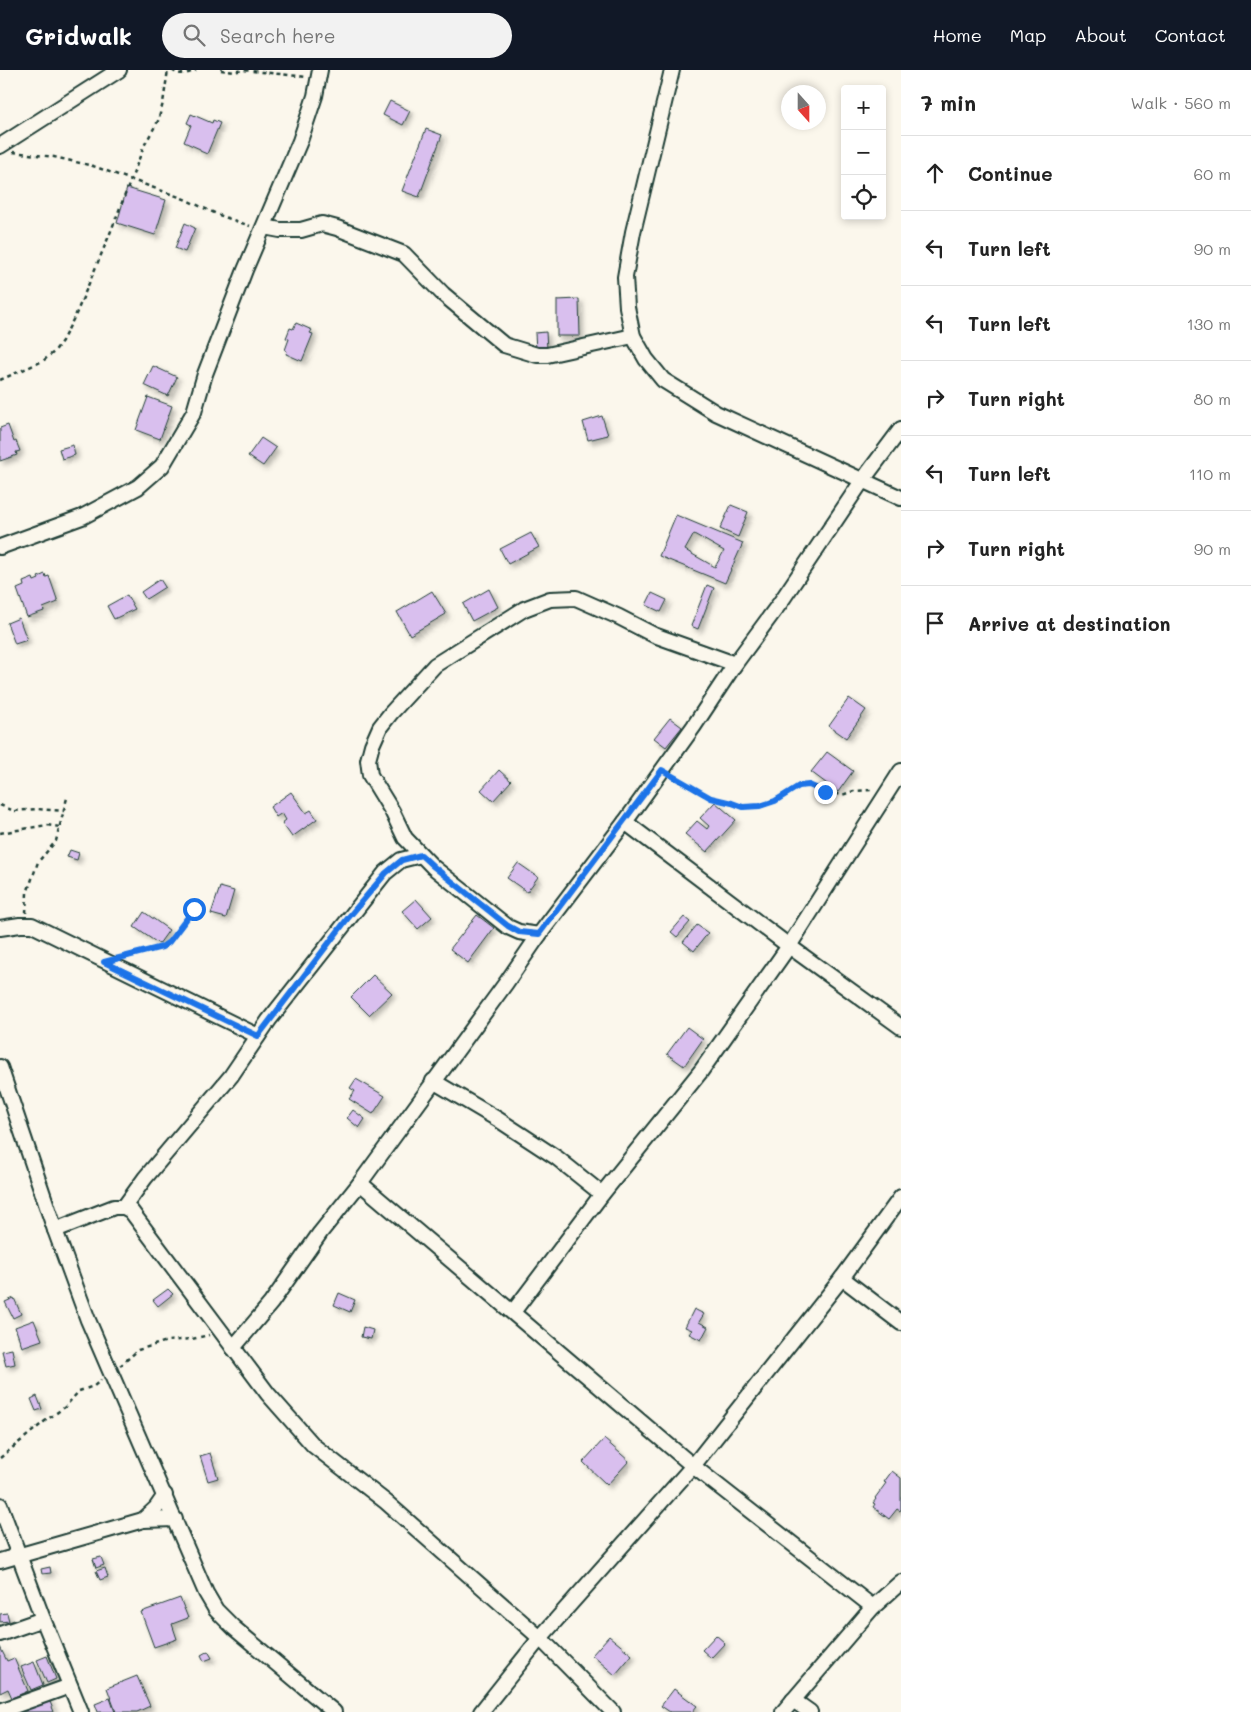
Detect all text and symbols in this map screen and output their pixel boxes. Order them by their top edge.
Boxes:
search box [162,13,512,58]
text: Gridwalk [25,20,132,51]
icon: search [180,21,208,49]
text: Search here [220,23,336,48]
text: Home [933,23,982,47]
text: Map [1010,23,1046,47]
text: About [1074,23,1127,47]
text: Contact [1155,23,1226,47]
north arrow [781,85,826,130]
map controls [841,85,886,220]
button: + [841,85,886,130]
text: 7 min [921,89,976,116]
text: Walk · 560 m [1131,92,1231,113]
button: − [841,130,886,175]
icon: ahead [921,159,949,187]
text: Continue [968,161,1053,186]
text: 60 m [1194,163,1231,184]
button: locate [841,175,886,220]
icon: left [921,234,949,262]
text: Turn left [968,236,1051,261]
text: 90 m [1194,238,1231,259]
icon: left [921,309,949,337]
text: Turn left [968,311,1051,336]
text: 130 m [1187,313,1231,334]
icon: right [921,384,949,412]
text: Turn right [968,386,1065,411]
text: 80 m [1194,388,1231,409]
icon: left [921,459,949,487]
text: Turn left [968,461,1051,486]
text: 110 m [1189,463,1231,484]
icon: right [921,534,949,562]
text: Turn right [968,536,1065,561]
text: 90 m [1194,538,1231,559]
icon: arrive [921,609,949,637]
text: Arrive at destination [968,611,1171,636]
route end [814,781,837,804]
route start [183,898,206,921]

